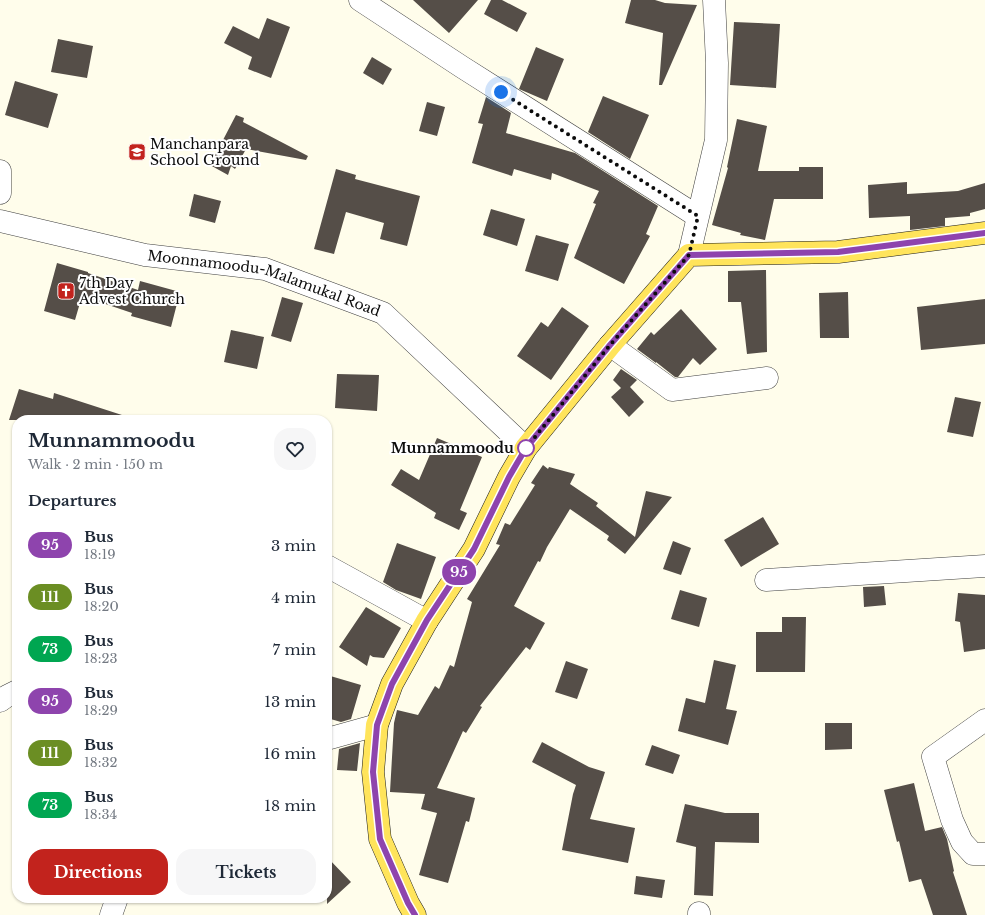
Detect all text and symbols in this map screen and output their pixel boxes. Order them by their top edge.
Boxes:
your location [491,82,511,102]
place label: Manchanpara School Ground [150,135,260,169]
school or university icon: Manchanpara School Ground [127,142,147,162]
street label: Moonnamoodu-Malamukal Road [147,246,384,320]
place label: 7th Day Advest Church [78,274,185,308]
church icon: 7th Day Advest Church [56,281,76,301]
button: heart [274,428,316,470]
text: Munnammoodu [28,429,195,452]
place label: Munnammoodu [391,439,514,457]
marker: Munnammoodu [517,439,535,457]
text: Walk · 2 min · 150 m [28,456,163,473]
text: Departures [28,491,117,510]
text: Bus [84,527,114,546]
text: 95 [41,536,59,554]
text: 3 min [271,536,316,555]
text: 18:19 [84,546,116,563]
line badge: 95 [441,559,477,585]
text: 95 [450,563,468,581]
text: Bus [84,579,114,598]
text: 111 [41,588,59,606]
text: 4 min [271,588,316,607]
text: 18:20 [84,598,119,615]
text: Bus [84,631,114,650]
text: 73 [42,640,58,658]
text: 7 min [273,640,316,659]
text: 18:23 [84,650,117,667]
text: Bus [84,683,114,702]
text: 95 [41,692,59,710]
text: 13 min [264,692,316,711]
text: 18:29 [84,702,118,719]
text: Bus [84,735,114,754]
text: 111 [41,744,59,762]
text: 16 min [264,744,316,763]
text: 18:32 [84,754,117,771]
text: Bus [84,787,114,806]
text: 73 [42,796,58,814]
text: 18 min [264,796,316,815]
text: 18:34 [84,806,117,823]
button: Directions [28,849,168,895]
button: Tickets [176,849,316,895]

